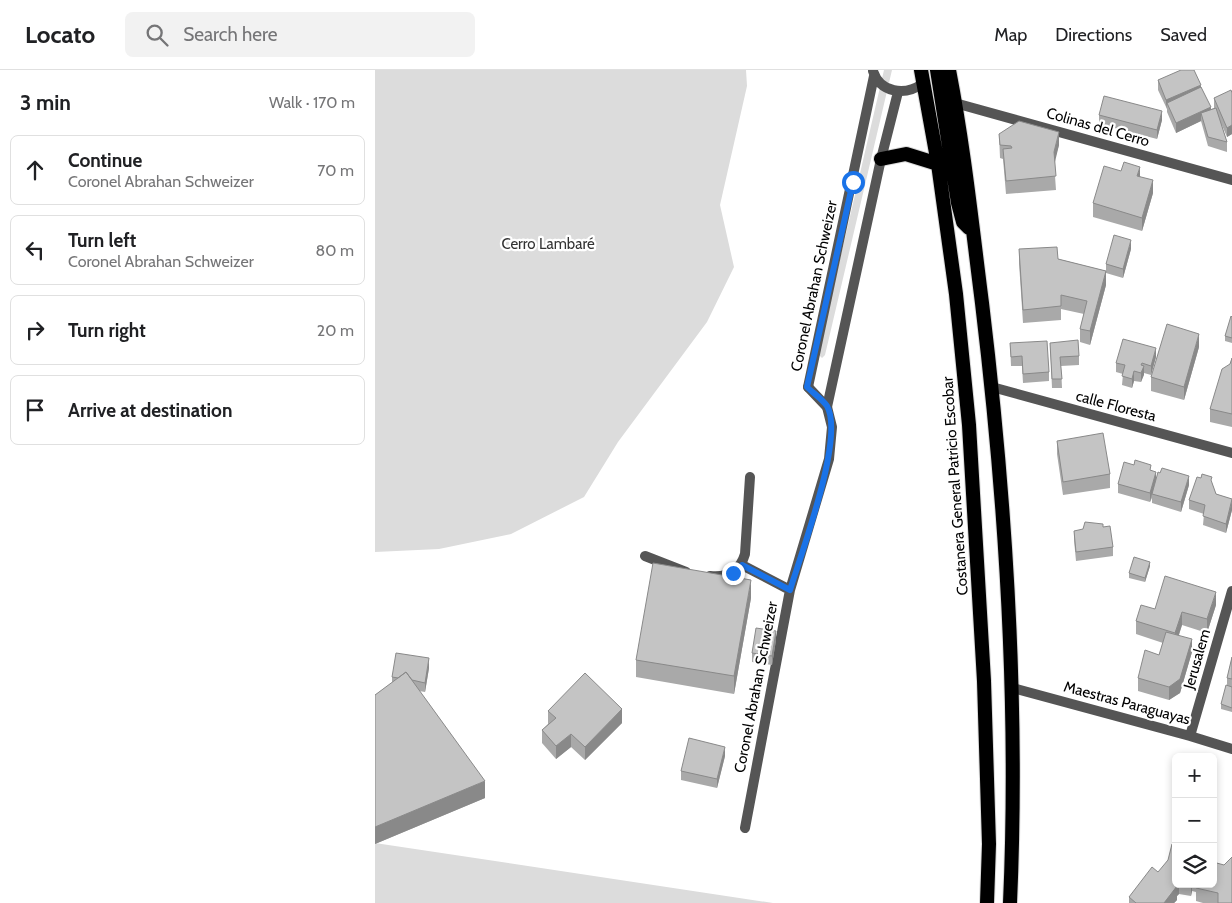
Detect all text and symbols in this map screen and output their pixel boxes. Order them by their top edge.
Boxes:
search box [125,12,475,57]
text: Locato [25,20,95,49]
icon: search [143,21,171,49]
text: Search here [183,23,278,46]
text: Map [994,24,1027,46]
text: Directions [1055,24,1132,46]
text: Saved [1160,24,1207,46]
text: 3 min [20,90,71,115]
text: Walk · 170 m [269,93,355,112]
street label: Colinas del Cerro [1044,104,1152,150]
text: Continue [68,149,142,172]
icon: ahead [21,156,49,184]
text: 70 m [317,161,354,180]
route start [842,171,865,194]
text: Coronel Abrahan Schweizer [68,172,254,191]
street label: Coronel Abrahan Schweizer [787,199,841,373]
text: Turn left [68,229,136,252]
park label: Cerro Lambaré [501,235,595,253]
icon: left [21,236,49,264]
text: 80 m [316,241,354,260]
text: Coronel Abrahan Schweizer [68,252,254,271]
icon: right [21,316,49,344]
text: Turn right [68,319,146,342]
text: 20 m [317,321,354,340]
street label: Costanera General Patricio Escobar [938,376,972,596]
street label: calle Floresta [1074,387,1159,426]
icon: arrive [21,396,49,424]
text: Arrive at destination [68,399,232,422]
route end [722,562,745,585]
street label: Coronel Abrahan Schweizer [731,600,781,774]
street label: Jerusalem [1180,627,1214,692]
street label: Maestras Paraguayas [1062,677,1192,729]
map controls [1172,753,1217,888]
button: + [1172,753,1217,798]
button: − [1172,798,1217,843]
button: layers [1172,843,1217,888]

